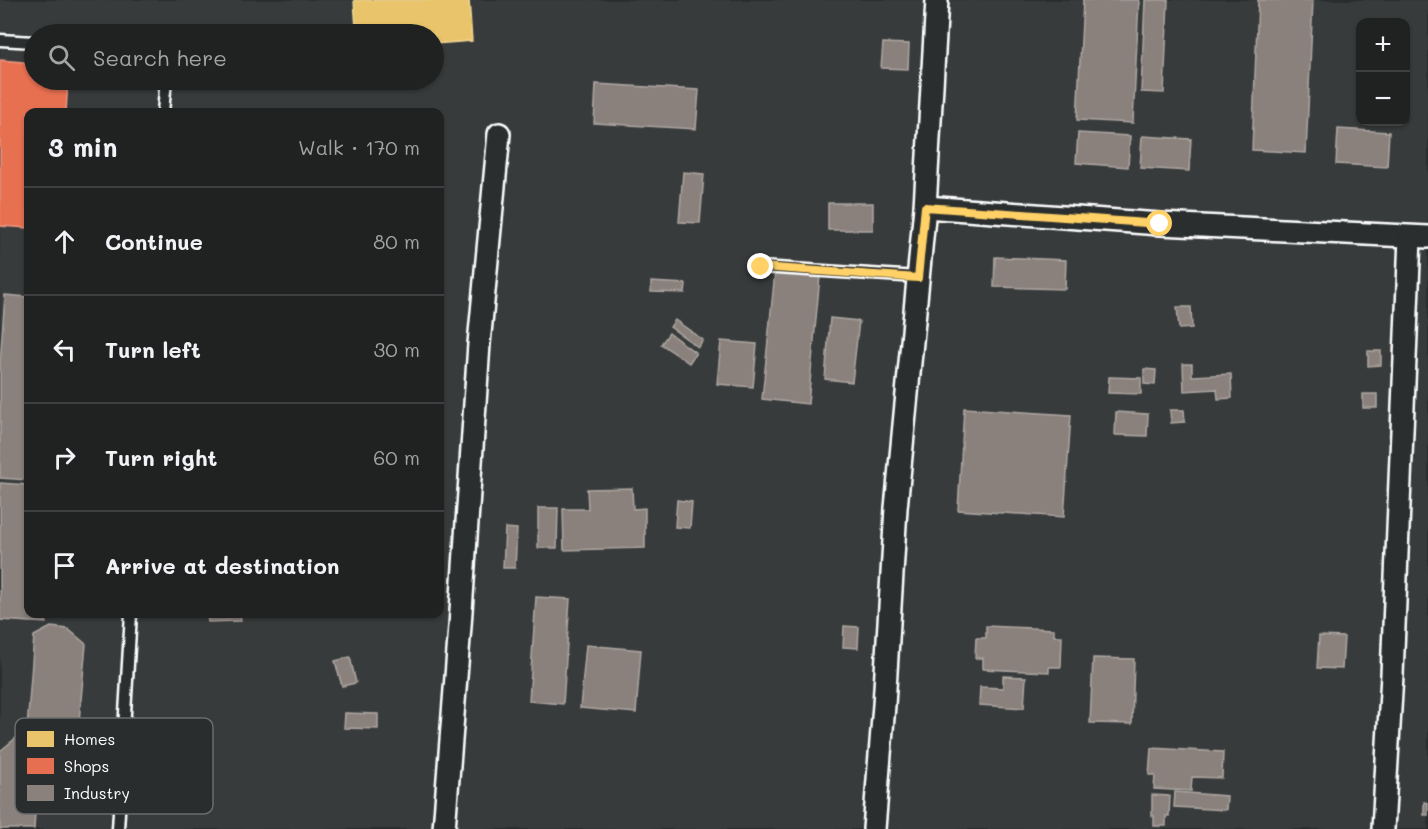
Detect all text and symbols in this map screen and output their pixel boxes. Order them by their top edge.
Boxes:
map controls [1356,18,1410,126]
button: + [1356,18,1410,72]
search box [24,24,444,90]
icon: search [45,41,78,74]
text: Search here [93,43,227,72]
button: − [1356,72,1410,126]
text: 3 min [48,130,117,164]
text: Walk · 170 m [298,134,420,160]
route start [1146,210,1172,236]
icon: ahead [48,225,81,258]
text: Continue [105,227,203,256]
text: 80 m [373,228,420,254]
route end [747,253,773,279]
icon: left [48,333,81,366]
text: Turn left [105,335,201,364]
text: 30 m [374,336,420,362]
icon: right [48,441,81,474]
text: Turn right [105,443,217,472]
text: 60 m [373,444,420,470]
icon: arrive [48,549,81,582]
text: Arrive at destination [105,551,340,580]
legend [15,718,213,814]
text: Homes [64,728,115,749]
text: Shops [64,755,109,776]
text: Industry [64,782,130,803]

